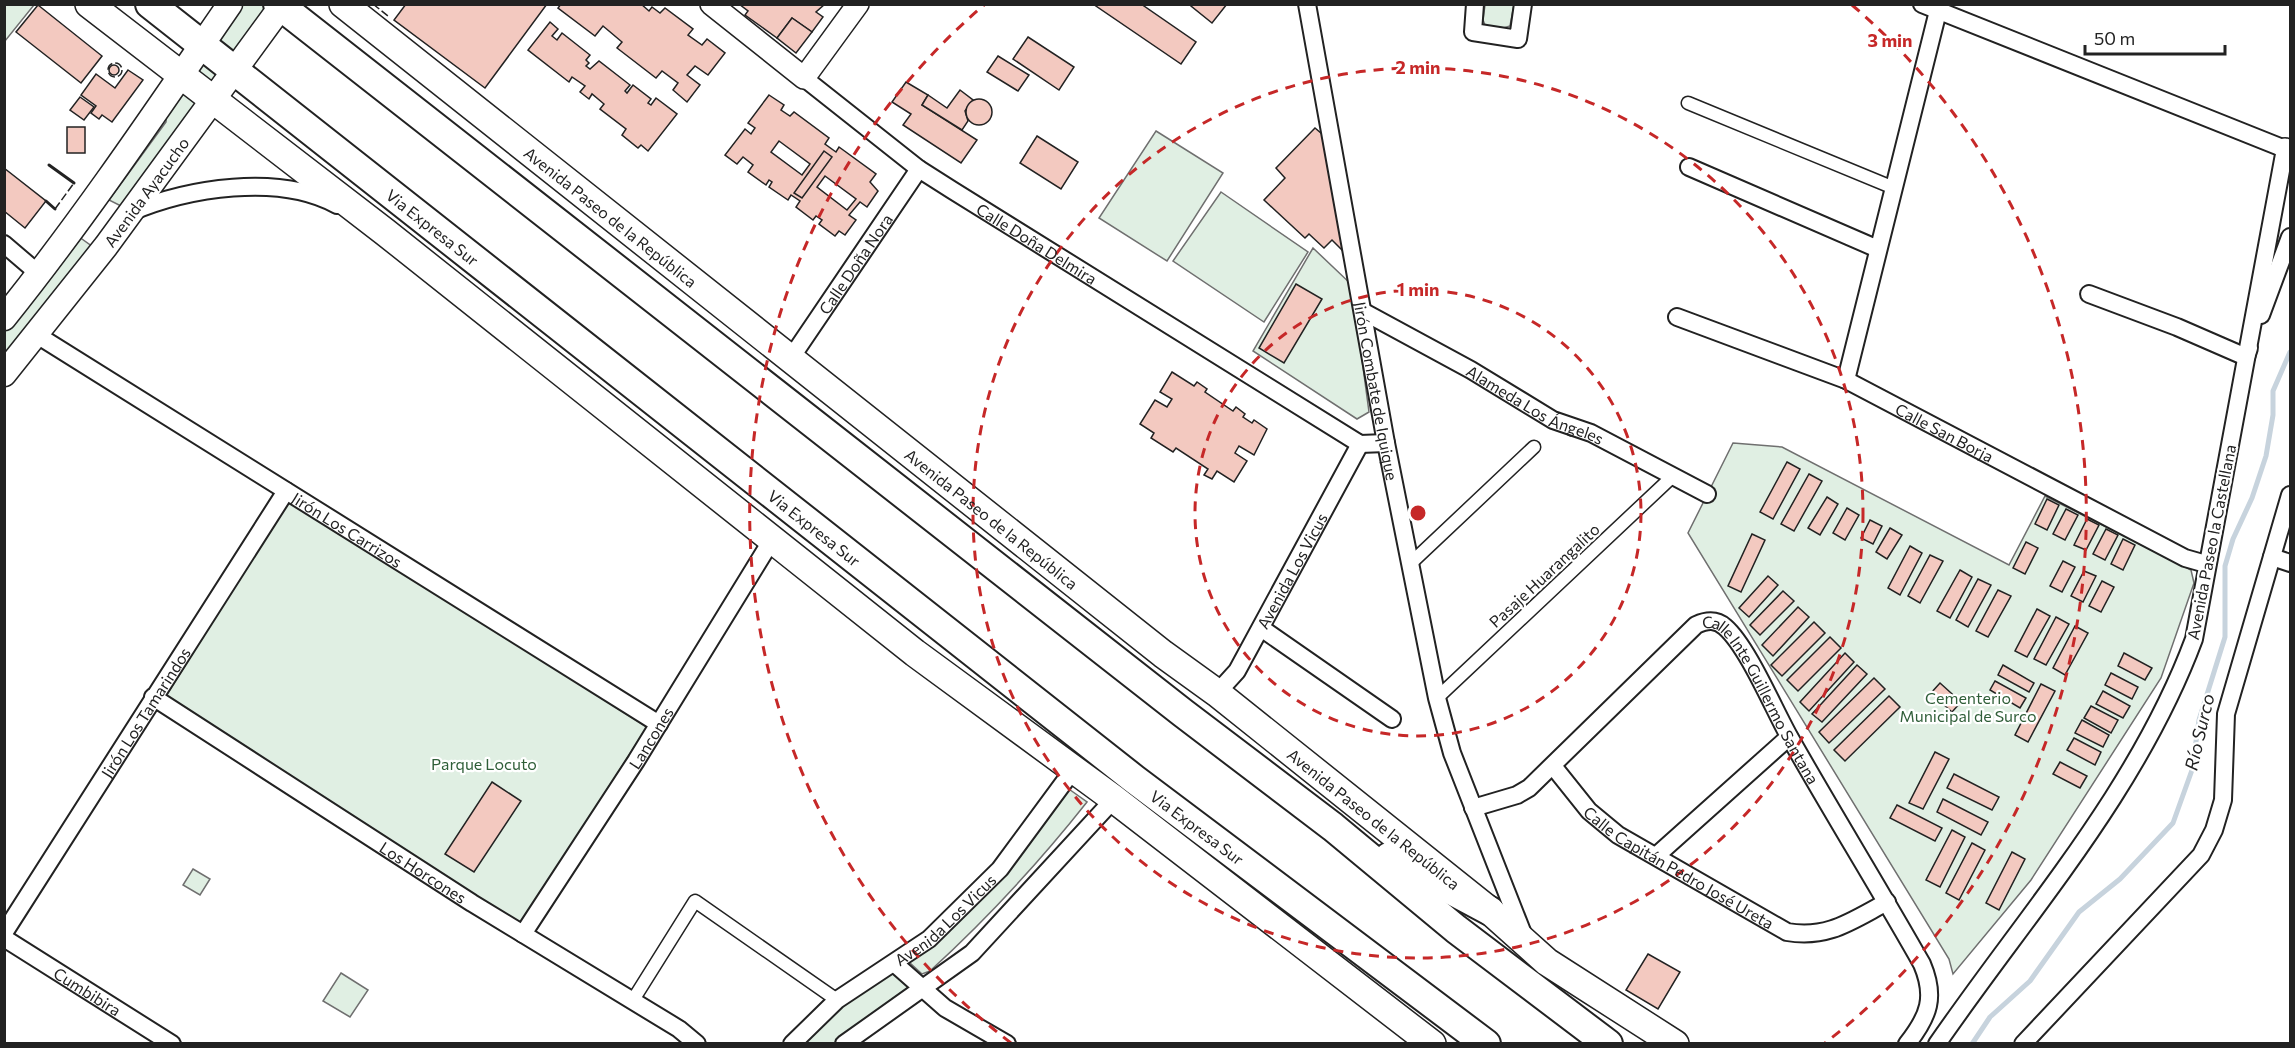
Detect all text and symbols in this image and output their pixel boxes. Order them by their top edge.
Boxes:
scale bar [2085,18,2224,56]
text: 50 m [2094,27,2135,49]
text: 3 min [1867,29,1913,51]
text: 2 min [1396,56,1440,78]
street label: Avenida Ayacucho [99,133,192,250]
street label: Avenida Paseo de la República [521,142,701,291]
street label: Via Expresa Sur [383,185,483,269]
street label: Calle Doña Delmira [973,198,1101,288]
street label: Calle Doña Nora [814,210,896,317]
text: 1 min [1397,278,1439,300]
street label: Jirón Combate de Iquique [1351,300,1403,482]
street label: Alameda Los Ángeles [1464,360,1607,448]
street label: Calle San Borja [1893,398,1997,465]
street label: Avenida Paseo la Castellana [2183,443,2239,641]
street label: Avenida Paseo de la República [902,444,1082,593]
street label: Via Expresa Sur [765,485,865,570]
street label: Jirón Los Carrizos [289,487,406,571]
centre of rings [1408,503,1428,523]
street label: Avenida Los Vicus [1252,509,1331,632]
street label: Pasaje Huarangalito [1485,519,1603,631]
street label: Calle Inte Guillermo Santana [1701,611,1824,787]
street label: Jirón Los Tamarindos [96,643,194,781]
park label: Cementerio Municipal de Surco [1899,688,2037,725]
water label: Río Surco [2180,692,2218,772]
street label: Lancones [624,703,677,772]
street label: Avenida Paseo de la República [1284,744,1464,893]
park label: Parque Locuto [431,754,537,773]
street label: Via Expresa Sur [1147,785,1248,868]
street label: Calle Capitán Pedro José Ureta [1580,802,1777,932]
street label: Los Horcones [377,837,470,907]
street label: Avenida Los Vicus [891,870,999,969]
street label: Cumbibira [51,963,125,1019]

